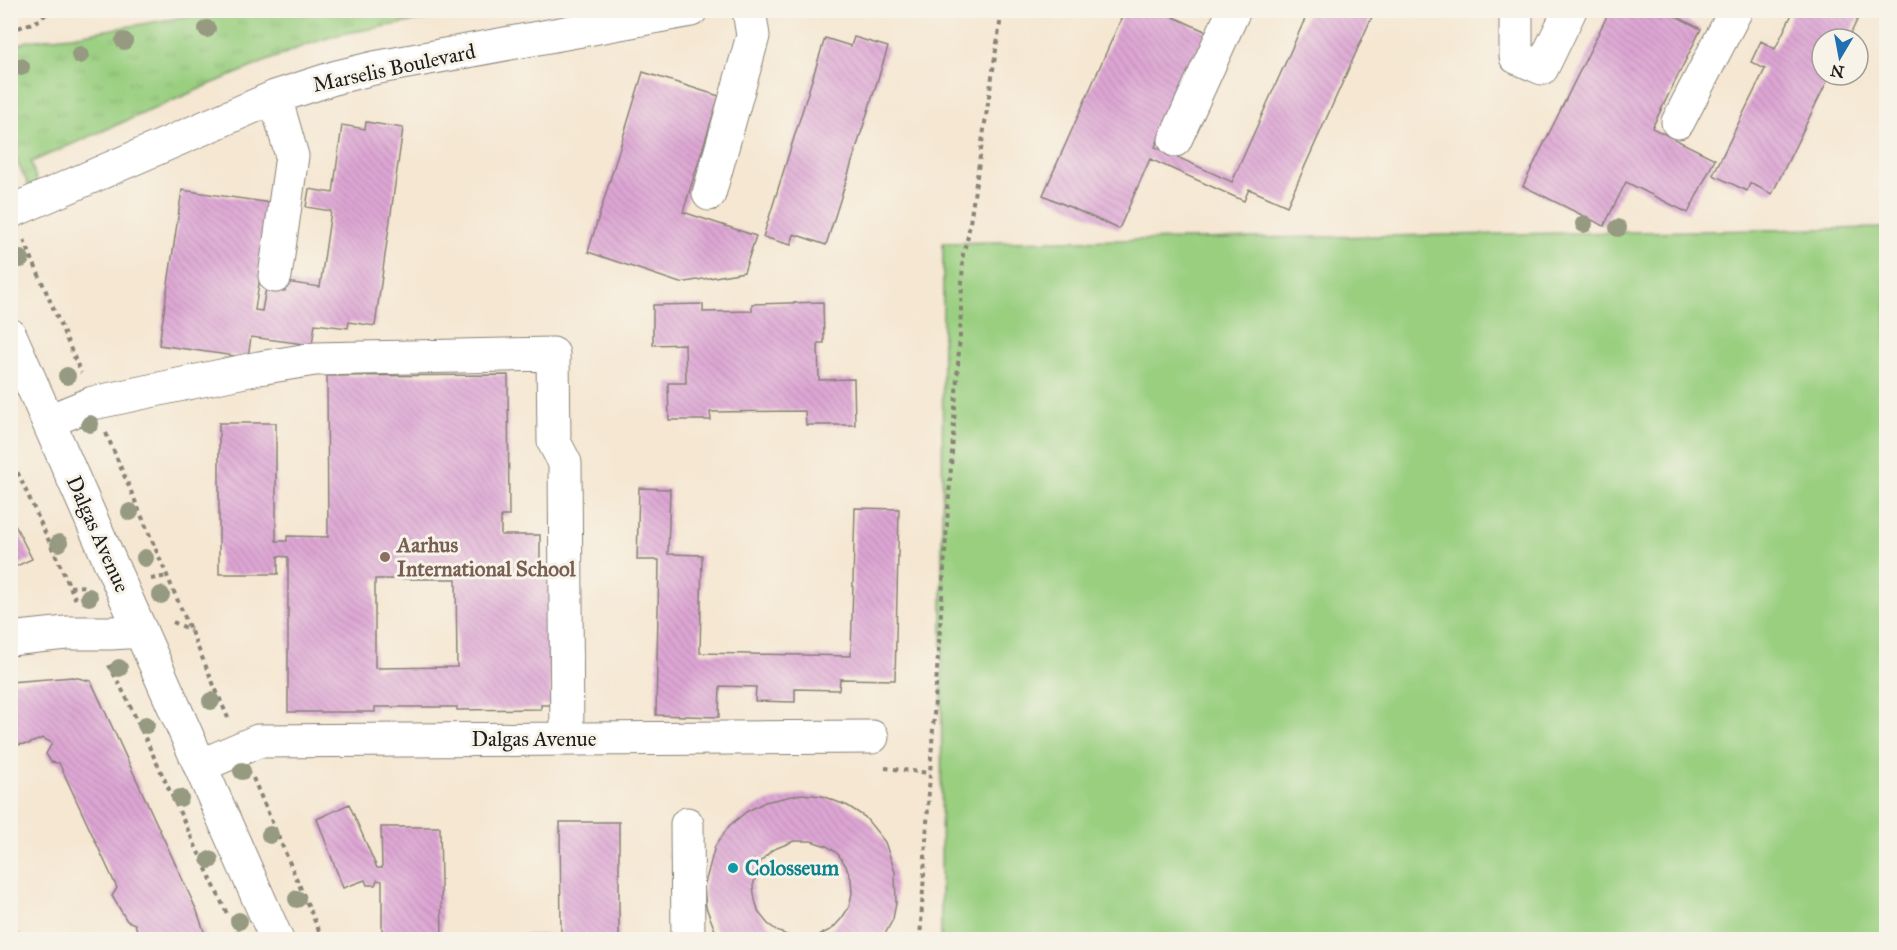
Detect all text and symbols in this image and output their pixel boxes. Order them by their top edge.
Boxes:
north arrow [1810,27,1870,87]
street label: Marselis Boulevard [310,38,478,98]
text: N [1829,61,1846,82]
street label: Dalgas Avenue [61,472,135,597]
place label: Aarhus International School [395,532,577,582]
marker: Aarhus International School [378,550,392,564]
street label: Dalgas Avenue [471,726,597,752]
place label: Colosseum [745,855,840,881]
marker: Colosseum [726,861,740,875]

